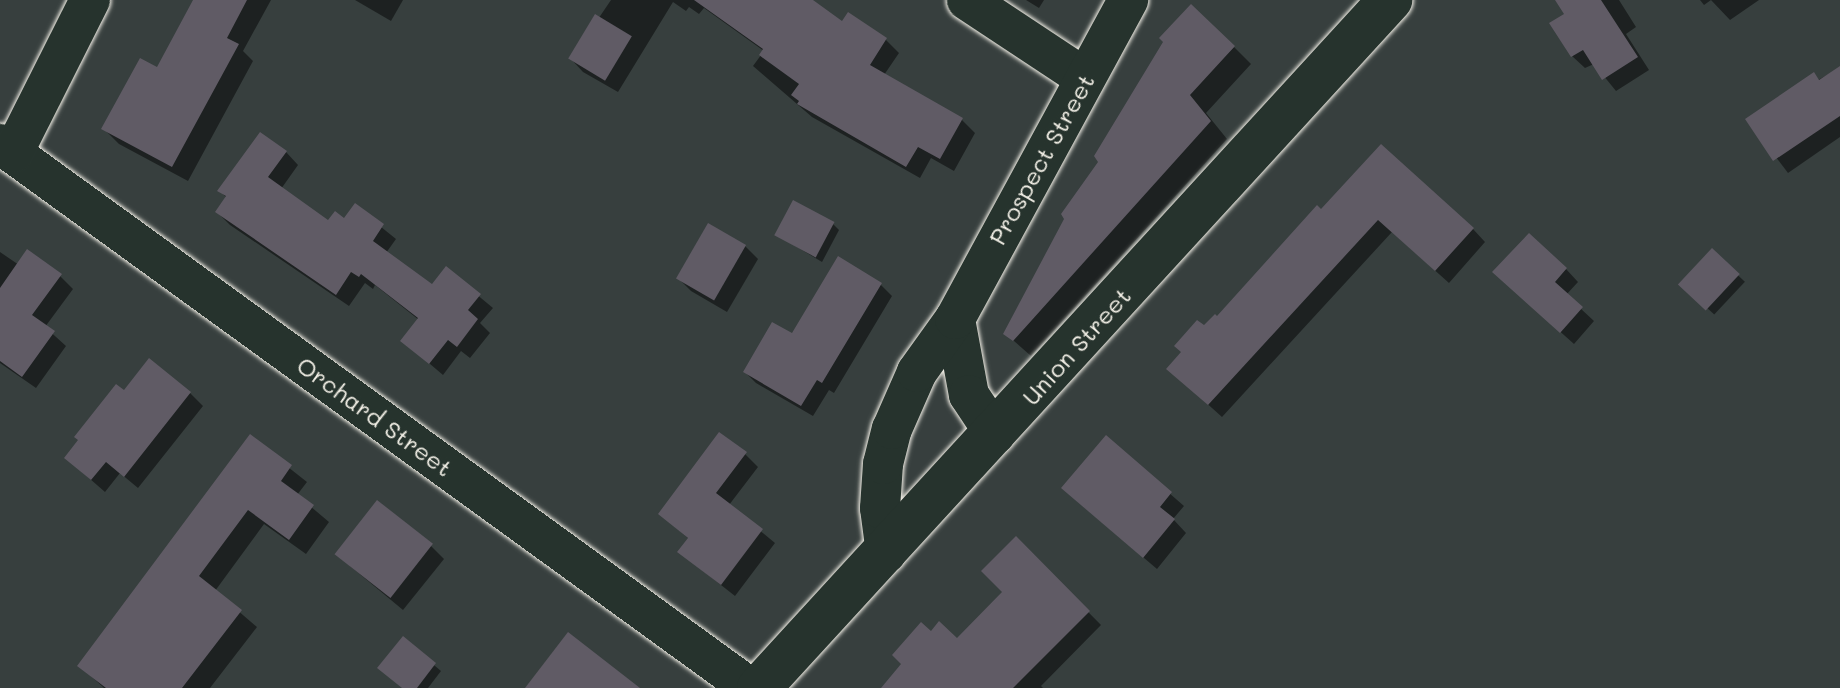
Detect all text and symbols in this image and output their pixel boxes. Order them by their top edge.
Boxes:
street label: Prospect Street [982,68,1100,250]
street label: Union Street [1016,281,1136,411]
street label: Orchard Street [292,350,458,482]

